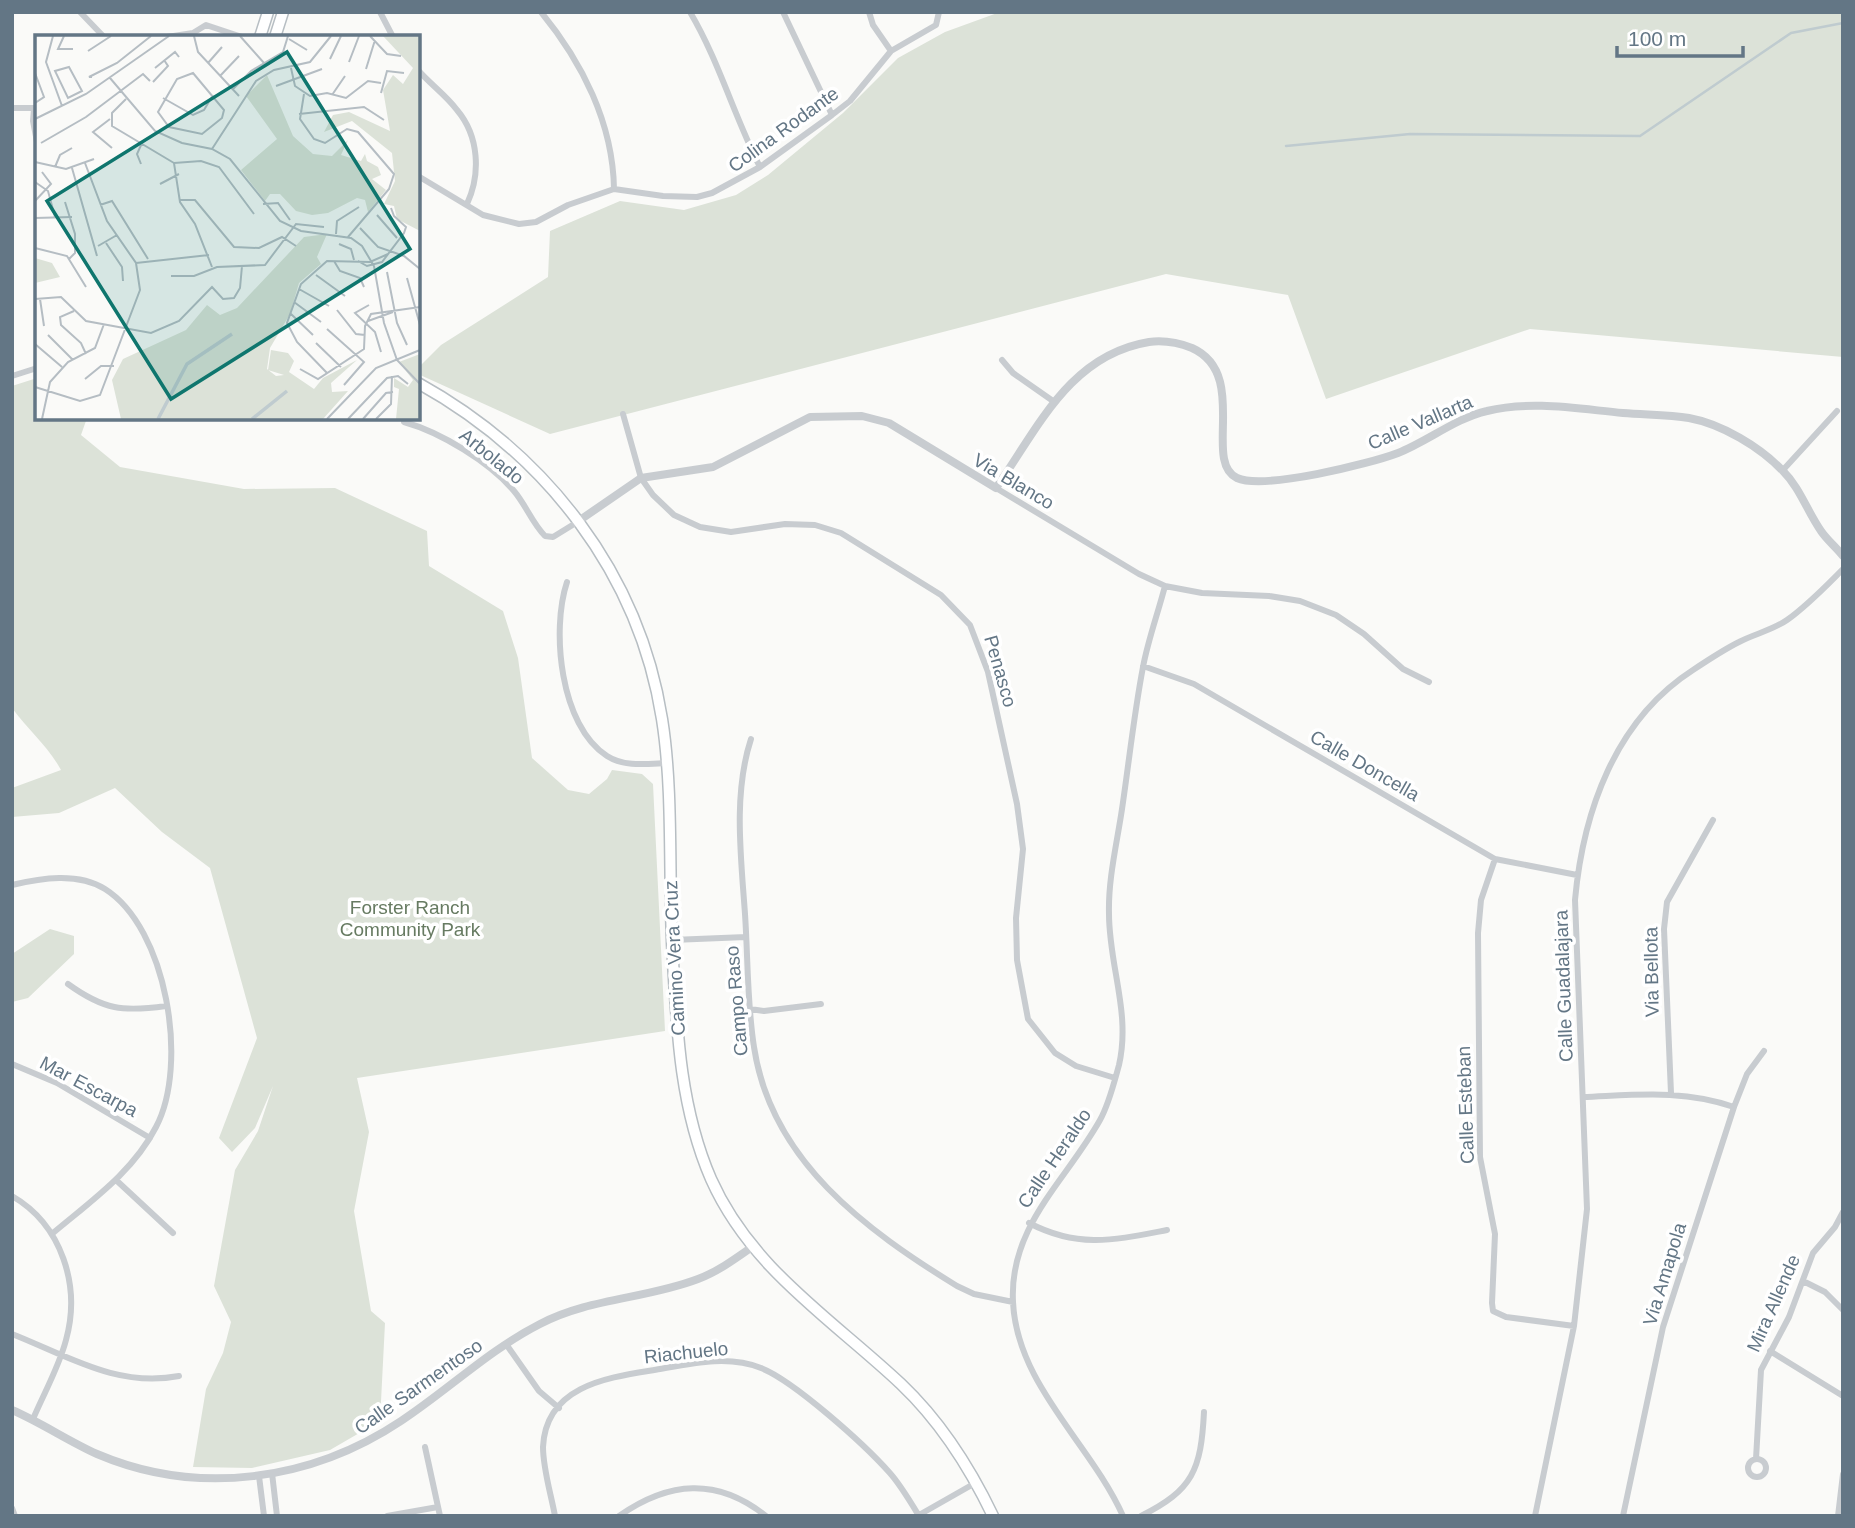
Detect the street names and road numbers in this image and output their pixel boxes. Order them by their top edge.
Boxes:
street label: Colina Rodante [724,82,842,176]
street label: Calle Vallarta [1365,391,1476,454]
street label: Arbolado [456,424,528,488]
street label: Via Blanco [970,449,1058,514]
street label: Penasco [980,633,1021,710]
street label: Calle Doncella [1306,726,1423,805]
street label: Camino Vera Cruz [660,880,689,1036]
street label: Calle Guadalajara [1550,909,1577,1062]
street label: Via Bellota [1640,926,1663,1017]
street label: Campo Raso [721,945,752,1057]
street label: Calle Esteban [1453,1046,1478,1164]
street label: Mar Escarpa [36,1052,142,1121]
street label: Calle Heraldo [1014,1105,1095,1212]
street label: Via Amapola [1639,1220,1690,1328]
street label: Mira Allende [1743,1251,1804,1355]
street label: Calle Sarmentoso [350,1334,486,1438]
street label: Riachuelo [643,1338,729,1367]

